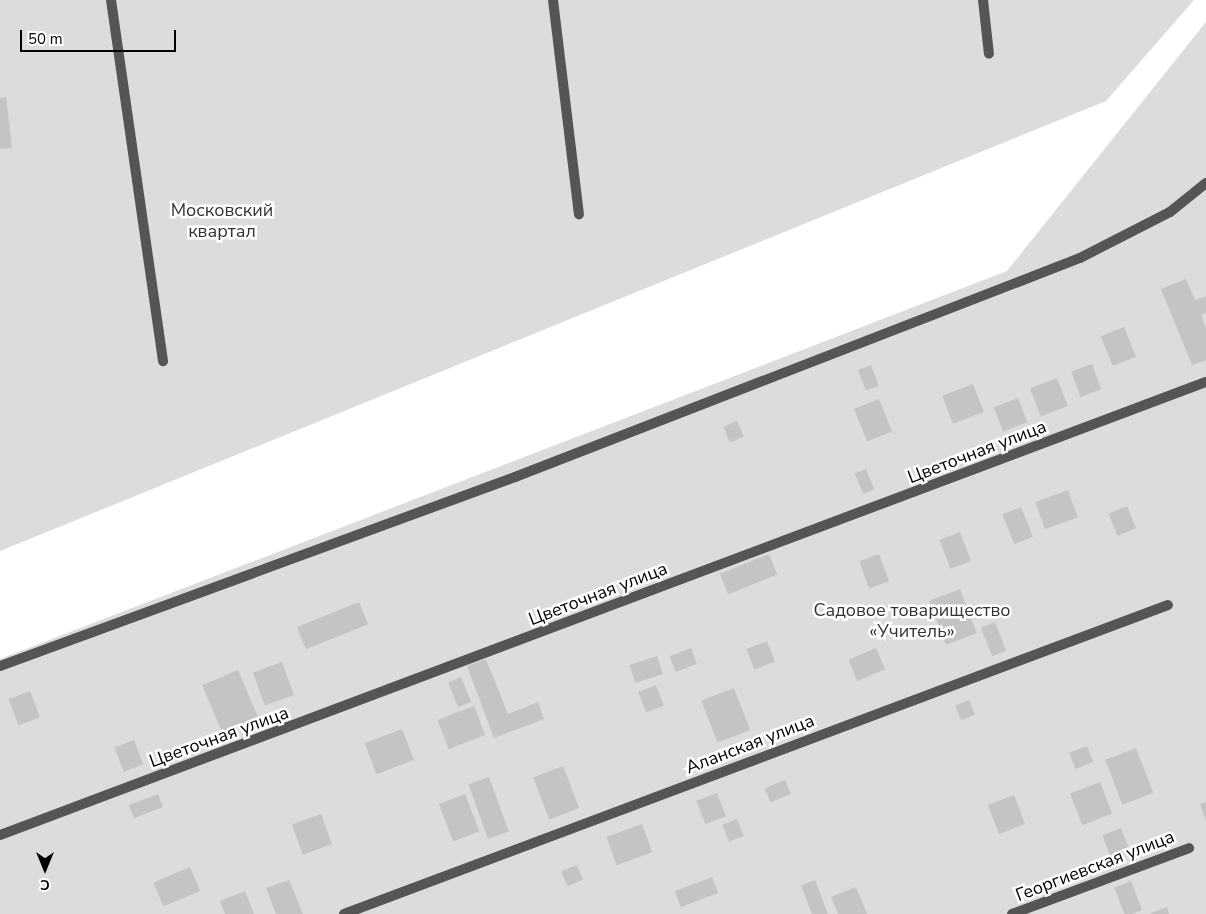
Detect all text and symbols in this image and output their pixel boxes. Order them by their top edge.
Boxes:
scale bar [22,20,179,52]
text: 50 m [28,29,63,49]
park label: Московский квартал [171,200,273,242]
street label: Цветочная улица [905,416,1049,488]
street label: Цветочная улица [526,558,670,630]
park label: Садовое товарищество «Учитель» [814,600,1010,642]
street label: Цветочная улица [146,702,292,772]
street label: Аланская улица [683,710,817,778]
street label: Георгиевская улица [1013,826,1177,906]
north arrow [20,844,70,894]
text: С [40,875,50,894]

